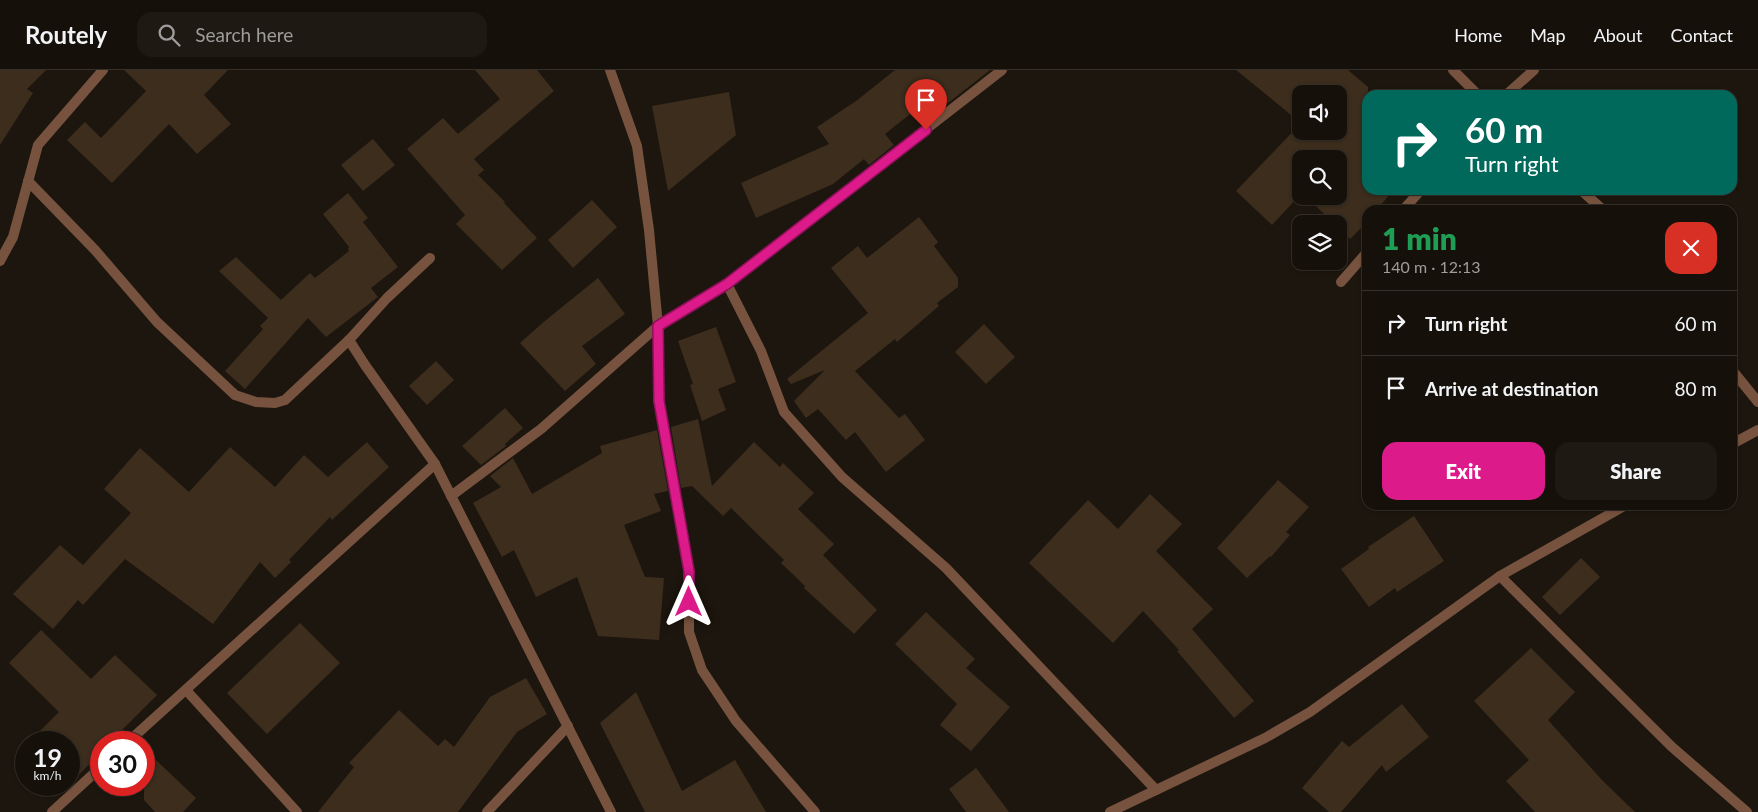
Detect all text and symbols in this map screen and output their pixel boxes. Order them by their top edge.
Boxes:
search box [137,12,487,57]
text: Routely [25,20,107,49]
icon: search [155,21,183,49]
text: Search here [195,23,293,46]
text: Home [1454,24,1502,46]
text: Map [1530,24,1566,46]
text: About [1594,24,1643,46]
text: Contact [1671,24,1733,46]
pin [905,79,947,130]
map controls [1292,85,1347,270]
button: sound [1292,85,1347,140]
icon: arrive [912,86,940,114]
text: 60 m [1465,108,1543,150]
icon: right [1382,110,1447,175]
button: search [1292,150,1347,205]
text: Turn right [1465,150,1559,177]
button: layers [1292,215,1347,270]
text: 1 min [1382,220,1457,256]
button: close [1665,222,1717,274]
text: 140 m · 12:13 [1382,257,1481,276]
icon: right [1382,309,1410,337]
text: Turn right [1425,312,1507,335]
text: 60 m [1674,312,1717,335]
icon: arrive [1382,374,1410,402]
text: Arrive at destination [1425,377,1598,400]
text: 80 m [1674,377,1717,400]
button: Exit [1382,442,1545,500]
button: Share [1555,442,1717,500]
position arrow [662,575,714,627]
speed limit sign: 30 [90,731,155,796]
text: 19 [33,742,62,772]
text: km/h [33,768,62,783]

